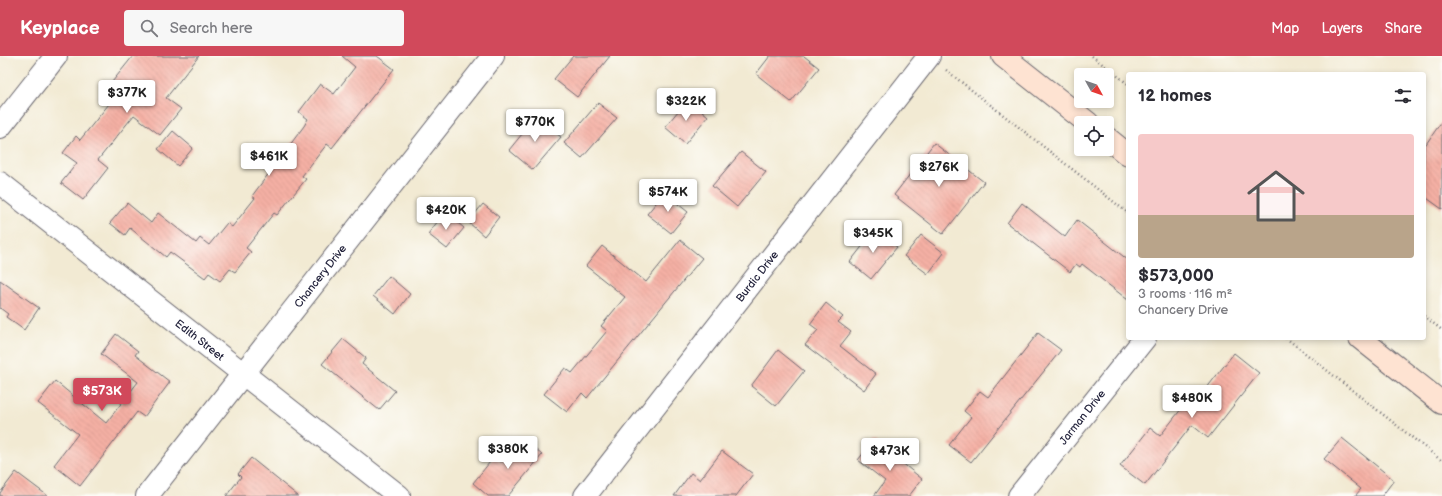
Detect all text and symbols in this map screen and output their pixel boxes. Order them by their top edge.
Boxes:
search box [124,10,404,46]
text: Keyplace [20,17,100,40]
icon: search [138,17,160,39]
text: Search here [170,19,253,38]
text: Map [1271,20,1299,37]
text: Layers [1321,20,1363,37]
text: Share [1385,20,1422,37]
north arrow [1074,68,1114,108]
map controls [1074,68,1114,156]
pin: $377K [99,80,155,114]
text: $377K [107,85,147,101]
icon: filters [1392,85,1414,107]
text: 12 homes [1138,86,1212,106]
pin: $322K [658,88,714,122]
text: $322K [666,93,706,109]
pin: $770K [507,109,563,143]
text: $770K [515,114,555,130]
button: locate [1074,116,1114,156]
pin: $461K [241,143,297,177]
text: $461K [250,148,288,164]
pin: $276K [911,154,967,188]
text: $276K [919,159,959,175]
icon: home [1240,160,1312,232]
pin: $574K [640,179,696,213]
text: $574K [648,184,688,200]
pin: $420K [418,197,474,231]
text: $420K [426,202,466,218]
pin: $345K [845,220,901,254]
text: $345K [853,225,893,241]
street label: Chancery Drive [292,242,350,310]
street label: Burdic Drive [733,248,781,305]
text: $573,000 [1138,266,1214,286]
text: 3 rooms · 116 m² [1138,286,1232,302]
text: Chancery Drive [1138,302,1228,318]
street label: Edith Street [172,317,227,364]
pin: $573K [74,378,130,412]
text: $573K [82,383,122,399]
pin: $480K [1164,385,1220,419]
street label: Jarman Drive [1057,387,1108,447]
text: $480K [1172,390,1212,406]
pin: $380K [480,436,536,470]
pin: $473K [862,438,918,472]
text: $380K [488,441,528,457]
text: $473K [870,443,910,459]

